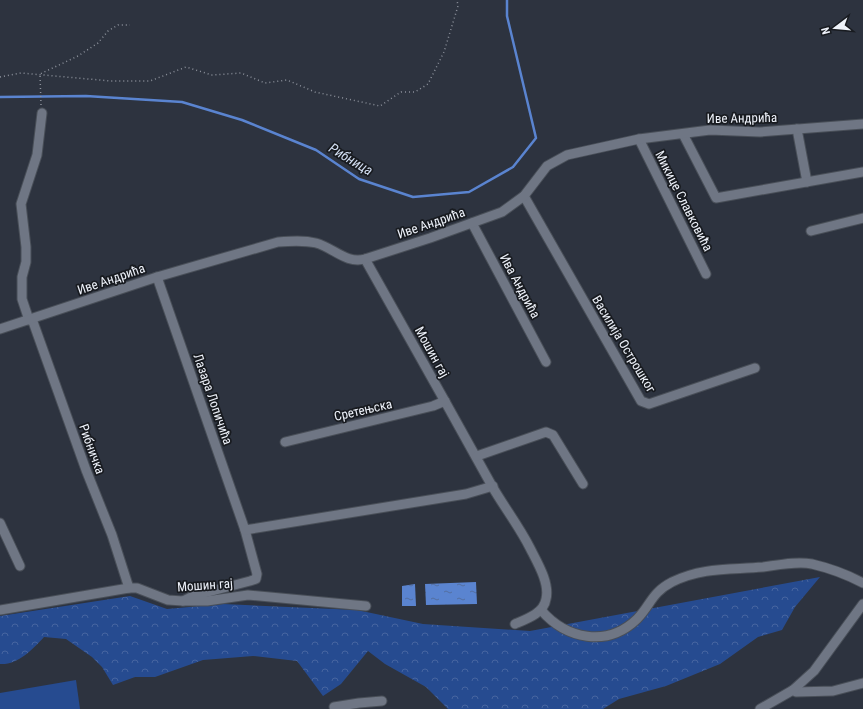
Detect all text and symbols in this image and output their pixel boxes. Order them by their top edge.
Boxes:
north arrow [815,8,855,48]
text: N [819,25,833,36]
street label: Иве Андрића [707,110,777,126]
water label: Рибница [326,140,376,178]
street label: Микице Славковића [652,148,716,254]
street label: Иве Андрића [395,204,467,242]
street label: Ива Андрића [497,251,543,321]
street label: Иве Андрића [75,260,147,298]
street label: Василија Острошког [589,293,659,395]
street label: Мошин гај [412,324,452,380]
street label: Лазара Лопичића [190,352,236,446]
street label: Сретењска [333,396,393,424]
street label: Рибничка [76,422,108,476]
street label: Мошин гај [177,576,233,594]

